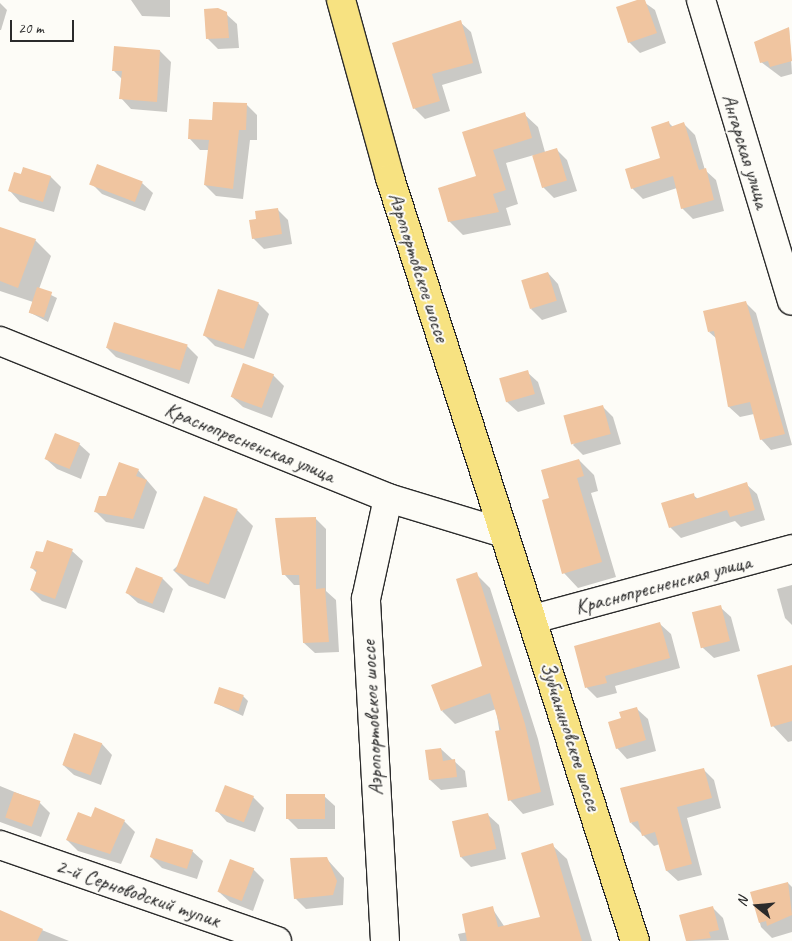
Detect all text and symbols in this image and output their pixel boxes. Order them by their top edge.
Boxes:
scale bar [12,10,76,42]
text: 20 m [18,19,44,38]
street label: Ангарская улица [717,91,775,211]
street label: Аэропортовское шоссе [383,189,455,345]
street label: Краснопресненская улица [161,396,339,488]
street label: Краснопресненская улица [572,548,754,620]
street label: Аэропортовское шоссе [355,639,389,797]
street label: Зубчаниновское шоссе [535,658,607,814]
street label: 2-й Серноводский тупик [52,853,224,933]
north arrow [732,881,782,931]
text: N [733,895,752,908]

